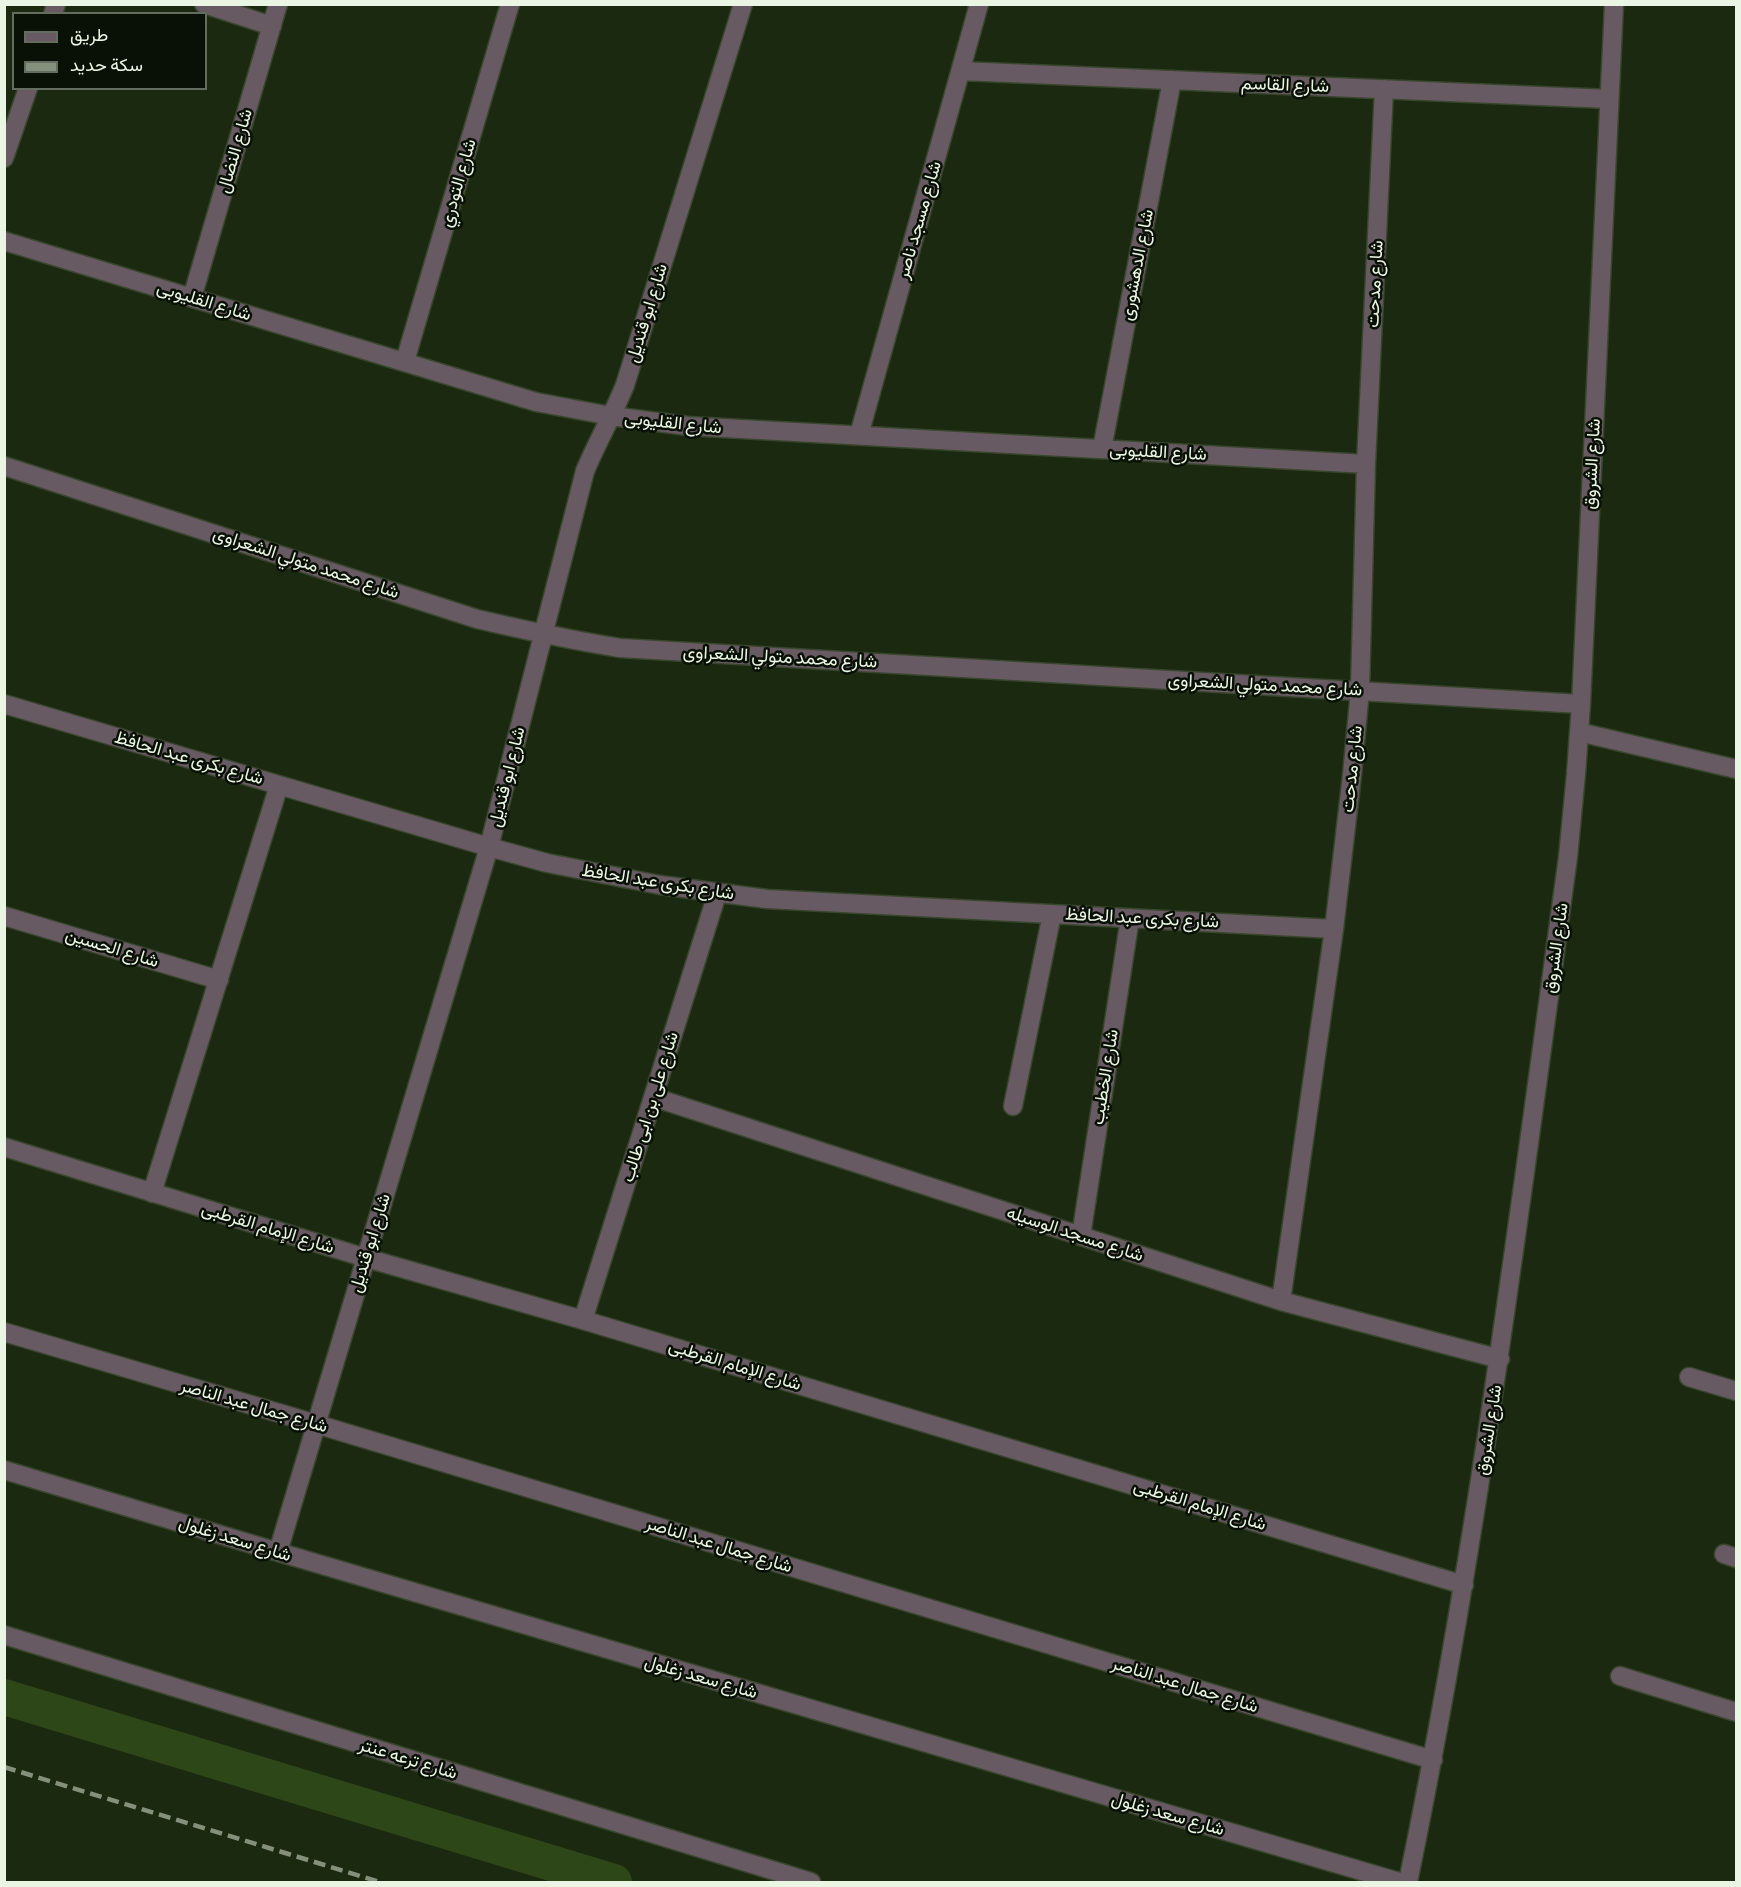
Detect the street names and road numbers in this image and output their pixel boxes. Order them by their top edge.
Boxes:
street label: شارع القاسم [1241,73,1329,97]
street label: شارع النضال [213,106,257,196]
street label: شارع التودري [435,136,481,230]
street label: شارع مسجد ناصر [892,159,946,281]
street label: شارع الدهشورى [1116,207,1158,323]
street label: شارع مدحت [1362,240,1388,328]
street label: شارع ابو قنديل [622,261,672,365]
street label: شارع القليوبى [154,276,254,326]
street label: شارع القليوبى [623,407,723,439]
street label: شارع الشروق [1579,418,1605,510]
street label: شارع القليوبى [1109,439,1207,465]
street label: شارع محمد متولي الشعراوى [210,523,402,603]
street label: شارع محمد متولي الشعراوى [682,641,878,673]
street label: شارع محمد متولي الشعراوى [1167,669,1363,701]
street label: شارع مدحت [1337,724,1367,814]
street label: شارع ابو قنديل [484,725,530,829]
street label: شارع بكرى عبد الحافظ [112,726,266,790]
street label: شارع بكرى عبد الحافظ [580,859,736,905]
street label: شارع الشروق [1539,901,1573,995]
street label: شارع بكرى عبد الحافظ [1065,903,1219,933]
street label: شارع الحسين [63,924,161,972]
street label: شارع الخطيب [1087,1028,1123,1126]
street label: شارع على بن ابى طالب [617,1029,683,1185]
street label: شارع ابو قنديل [345,1191,395,1295]
street label: شارع الإمام القرطبى [199,1198,337,1258]
street label: شارع مسجد الوسيله [1004,1202,1146,1266]
street label: شارع الإمام القرطبى [666,1335,804,1395]
street label: شارع جمال عبد الناصر [178,1375,330,1437]
street label: شارع الشروق [1471,1383,1507,1477]
street label: شارع الإمام القرطبى [1131,1475,1269,1535]
street label: شارع سعد زغلول [176,1512,294,1566]
street label: شارع جمال عبد الناصر [643,1512,795,1578]
street label: شارع سعد زغلول [642,1651,760,1703]
street label: شارع جمال عبد الناصر [1109,1652,1261,1718]
street label: شارع ترعه عنتر [356,1734,460,1784]
street label: شارع سعد زغلول [1109,1788,1227,1840]

